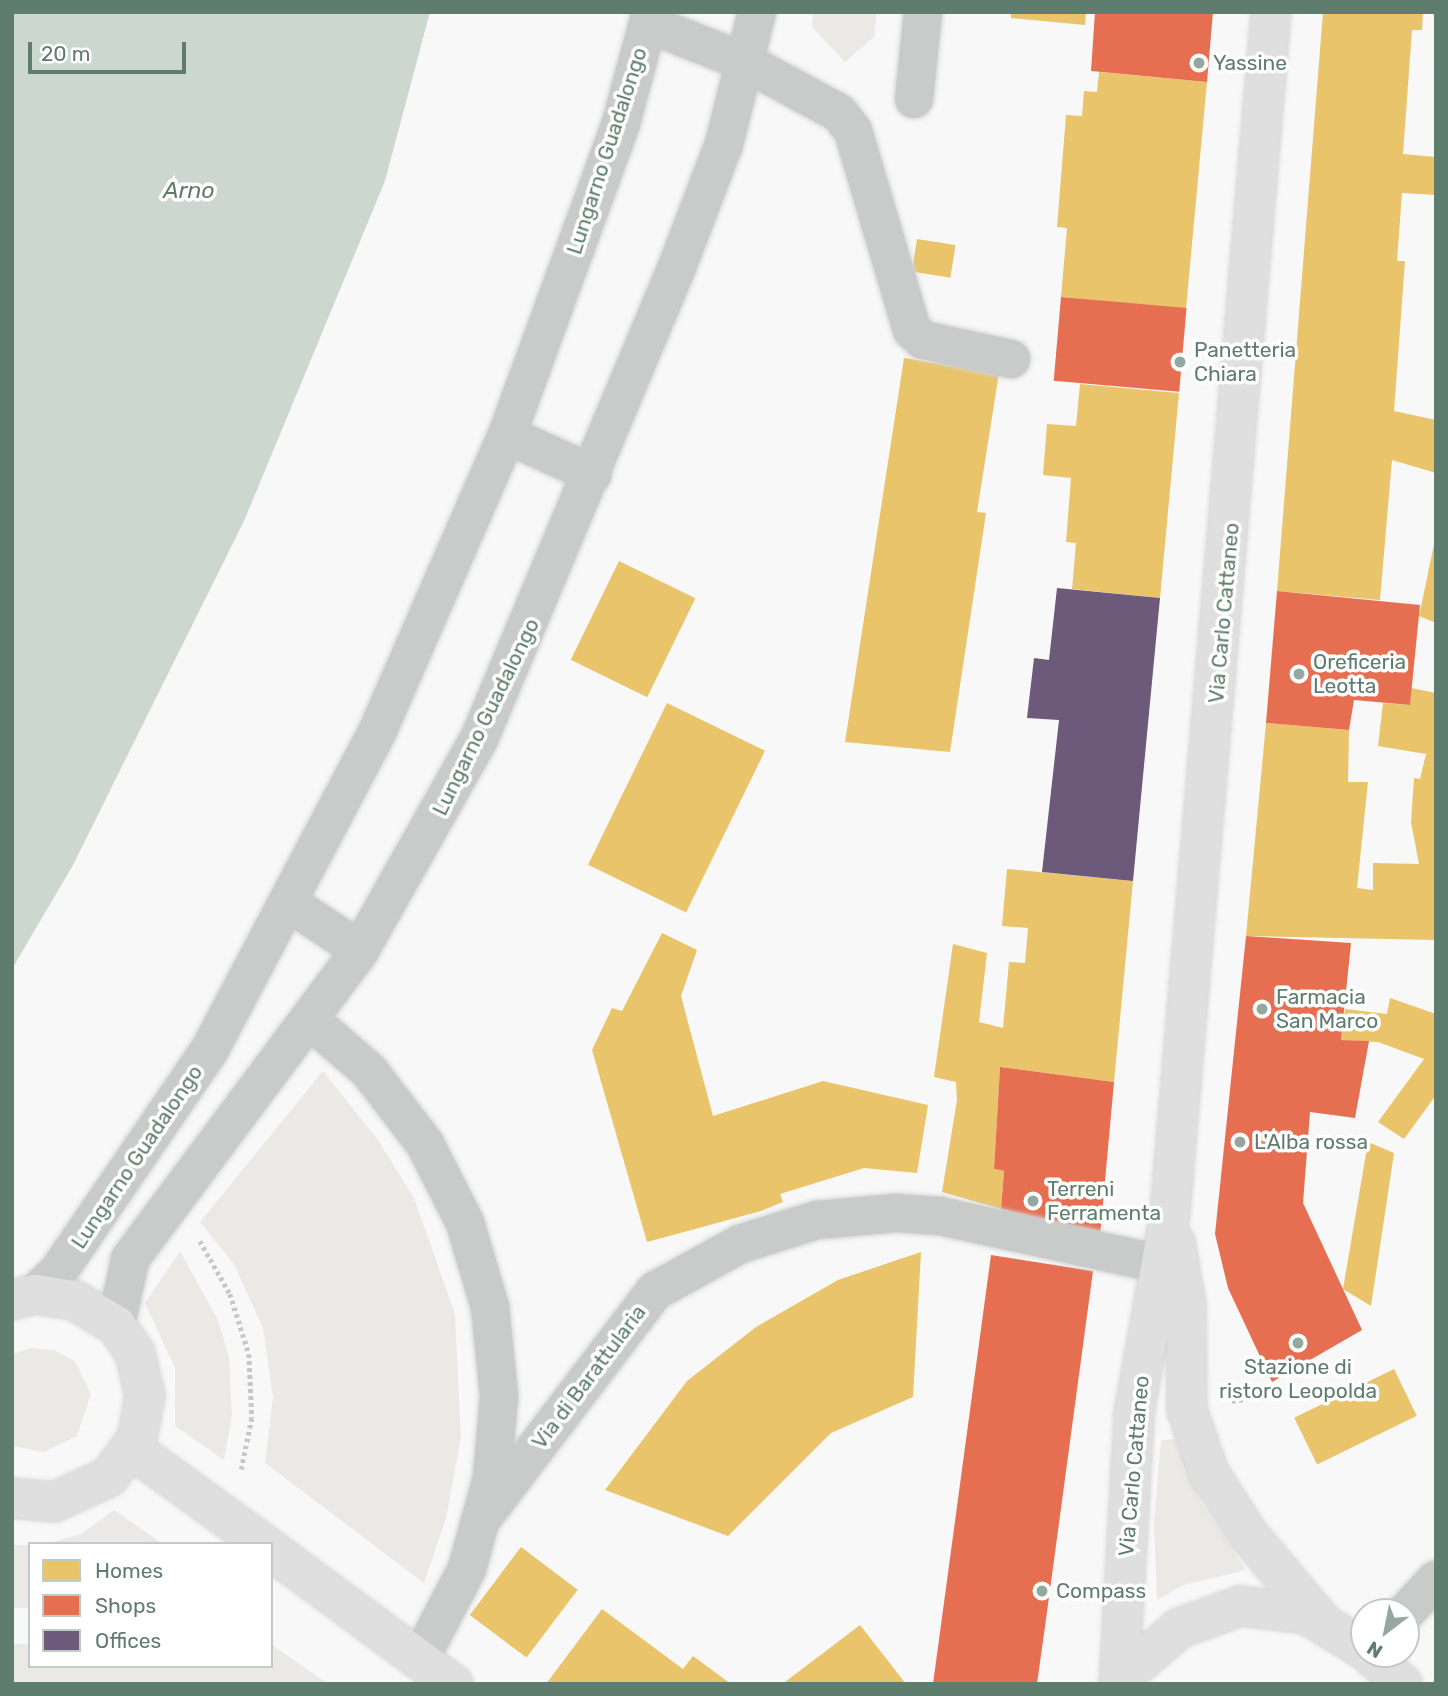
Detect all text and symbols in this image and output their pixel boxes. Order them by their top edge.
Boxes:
scale bar [32,28,189,72]
text: 20 m [41,41,90,66]
street label: Lungarno Guadalongo [562,44,652,258]
place label: Yassine [1213,50,1287,76]
marker: Yassine [1191,55,1207,71]
water label: Arno [163,176,215,204]
place label: Panetteria Chiara [1194,337,1296,387]
marker: Panetteria Chiara [1172,354,1188,370]
street label: Via Carlo Cattaneo [1204,522,1244,704]
street label: Lungarno Guadalongo [427,614,545,820]
place label: Oreficeria Leotta [1313,649,1406,699]
marker: Oreficeria Leotta [1291,666,1307,682]
place label: Farmacia San Marco [1276,984,1378,1034]
marker: Farmacia San Marco [1254,1001,1270,1017]
street label: Lungarno Guadalongo [66,1060,208,1254]
place label: L'Alba rossa [1254,1129,1368,1155]
marker: L'Alba rossa [1232,1134,1248,1150]
place label: Terreni Ferramenta [1047,1176,1161,1226]
marker: Terreni Ferramenta [1025,1193,1041,1209]
street label: Via di Barattularia [527,1300,651,1454]
marker: Stazione di ristoro Leopolda [1290,1335,1306,1351]
place label: Stazione di ristoro Leopolda [1219,1354,1377,1404]
street label: Via Carlo Cattaneo [1114,1375,1154,1557]
legend [28,1542,273,1668]
text: Homes [95,1558,163,1583]
place label: Compass [1056,1578,1146,1604]
marker: Compass [1034,1583,1050,1599]
text: Shops [95,1593,156,1618]
north arrow [1350,1598,1420,1668]
text: Offices [95,1628,161,1653]
text: N [1363,1636,1387,1663]

